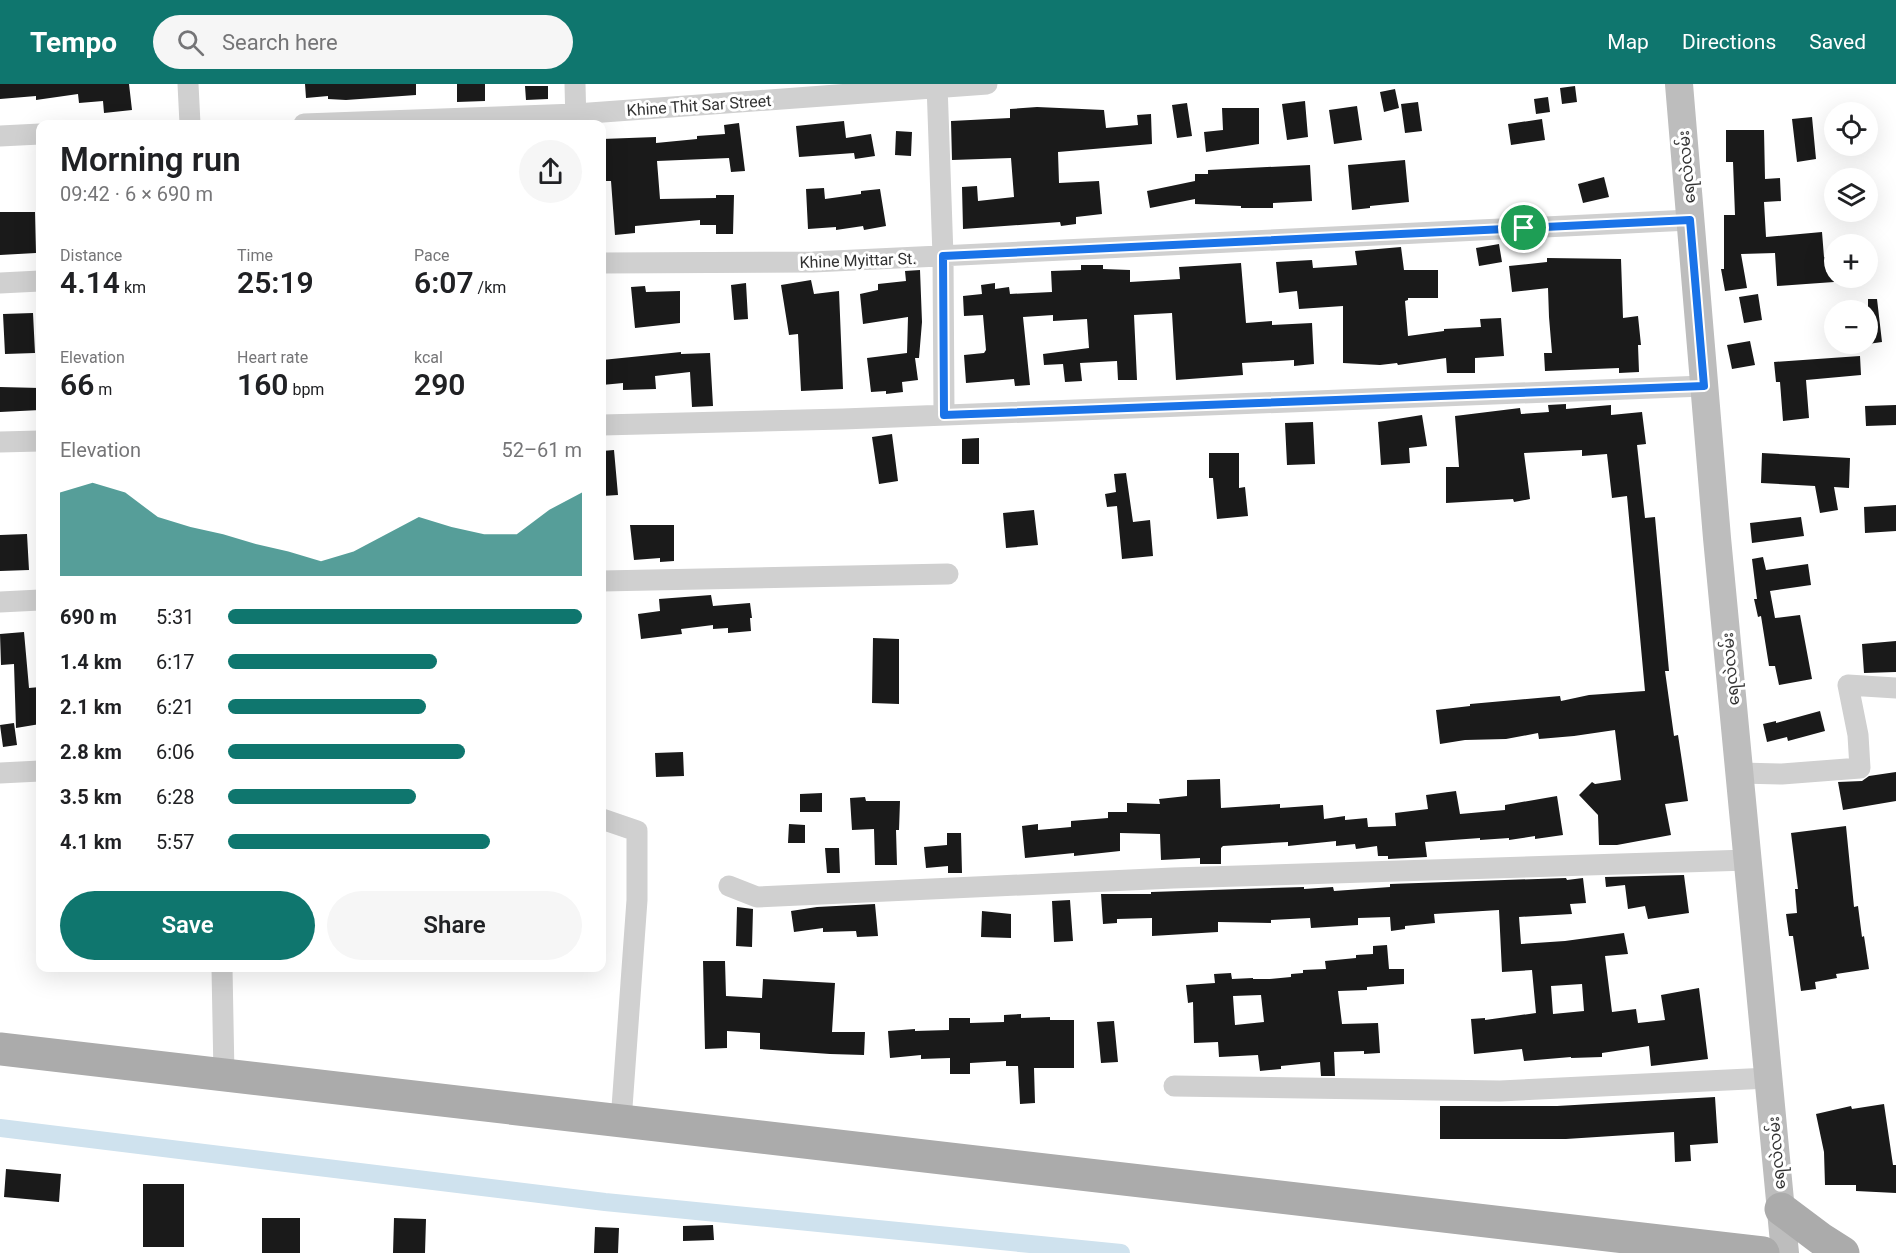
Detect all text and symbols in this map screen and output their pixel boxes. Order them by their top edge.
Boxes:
search box [153,15,573,69]
text: Tempo [30,26,117,59]
icon: search [174,26,207,59]
text: Search here [222,30,338,55]
text: Map [1607,30,1649,54]
text: Directions [1682,30,1776,54]
text: Saved [1809,30,1866,54]
street label: Khine Thit Sar Street [626,91,772,120]
map controls [1824,102,1878,354]
button: locate [1824,102,1878,156]
street label: ရေလဲလမ်း [1672,129,1703,204]
text: Morning run [60,140,241,179]
button: share [519,140,582,203]
button: layers [1824,168,1878,222]
text: 09:42 · 6 × 690 m [60,182,213,206]
pin [1498,202,1549,253]
icon: arrive [1507,211,1540,244]
button: + [1824,234,1878,288]
text: Distance [60,246,122,265]
text: Time [237,246,273,265]
text: Pace [414,246,450,265]
street label: Khine Myittar St. [799,249,917,272]
text: 4.14 [60,265,120,300]
text: 25:19 [237,265,314,300]
text: 6:07 [414,265,474,300]
text: km [120,278,146,297]
text: /km [474,278,506,297]
button: − [1824,300,1878,354]
text: Elevation [60,348,125,367]
text: Heart rate [237,348,308,367]
text: kcal [414,348,443,367]
text: 66 [60,367,94,402]
text: 160 [237,367,288,402]
text: 290 [414,367,465,402]
text: m [94,380,112,399]
text: bpm [288,380,324,399]
text: Elevation [60,438,141,462]
text: 52–61 m [501,438,582,462]
text: 690 m [60,605,117,629]
text: 5:31 [156,605,195,629]
street label: ရေလဲလမ်း [1716,631,1747,706]
text: 1.4 km [60,650,122,674]
text: 6:17 [156,650,195,674]
text: 2.1 km [60,695,122,719]
text: 6:21 [156,695,195,719]
text: 2.8 km [60,740,122,764]
text: 6:06 [156,740,195,764]
text: 3.5 km [60,785,122,809]
text: 6:28 [156,785,195,809]
text: 4.1 km [60,830,122,854]
text: 5:57 [156,830,195,854]
button: Save [60,891,315,960]
button: Share [327,891,582,960]
street label: ရေလဲလမ်း [1762,1115,1793,1190]

